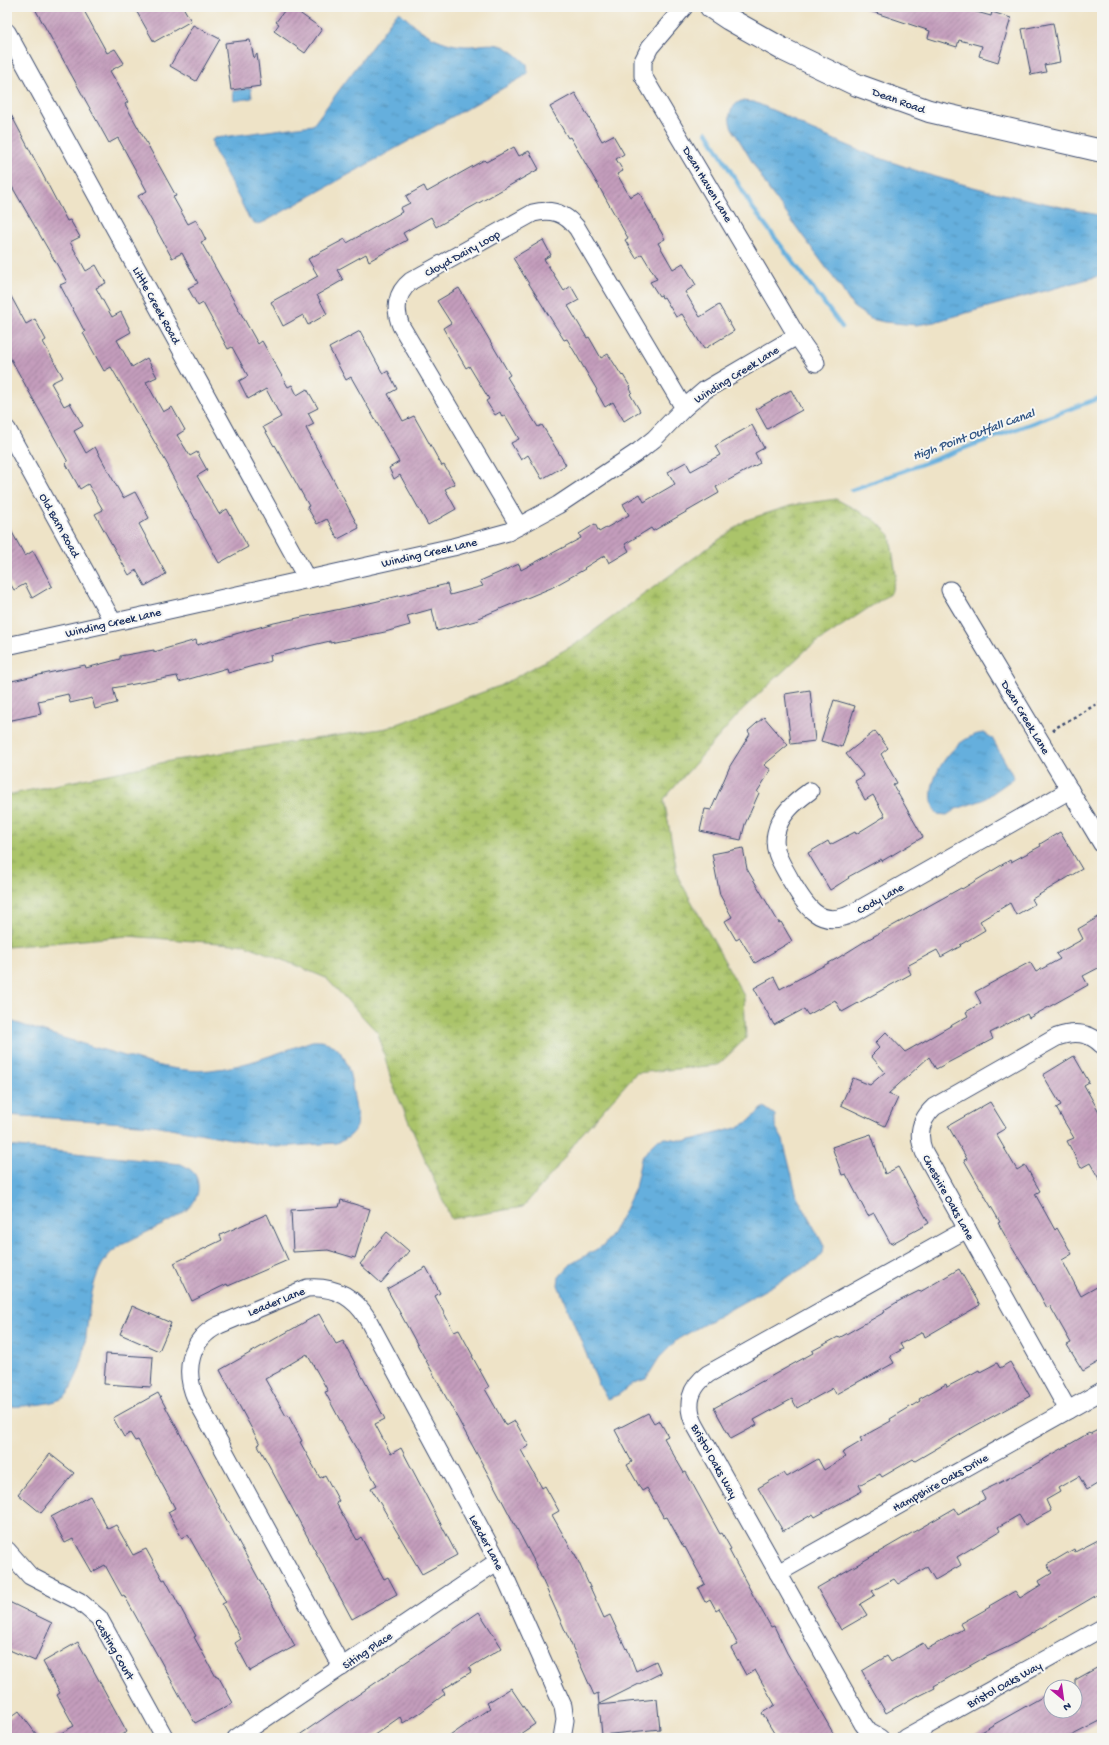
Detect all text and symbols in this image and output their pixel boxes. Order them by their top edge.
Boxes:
street label: Dean Road [869,85,928,118]
street label: Dean Haven Lane [678,144,735,226]
street label: Cloyd Dairy Loop [423,228,503,281]
street label: Little Creek Road [128,265,183,348]
street label: Winding Creek Lane [692,343,783,408]
water label: High Point Outfall Canal [911,406,1038,464]
street label: Old Barn Road [35,491,82,561]
street label: Winding Creek Lane [380,536,479,572]
street label: Winding Creek Lane [64,606,163,642]
street label: Dean Creek Lane [996,678,1052,758]
street label: Cody Lane [855,881,908,918]
street label: Cheshire Oaks Lane [918,1153,977,1244]
street label: Leader Lane [246,1285,308,1321]
street label: Bristol Oaks Way [686,1421,740,1502]
street label: Hampshire Oaks Drive [891,1451,992,1516]
street label: Leader Lane [465,1513,506,1574]
street label: Casting Court [90,1617,137,1684]
street label: Siting Place [340,1629,396,1673]
street label: Bristol Oaks Way [964,1659,1045,1713]
north arrow [1043,1679,1083,1719]
text: N [1061,1699,1073,1713]

